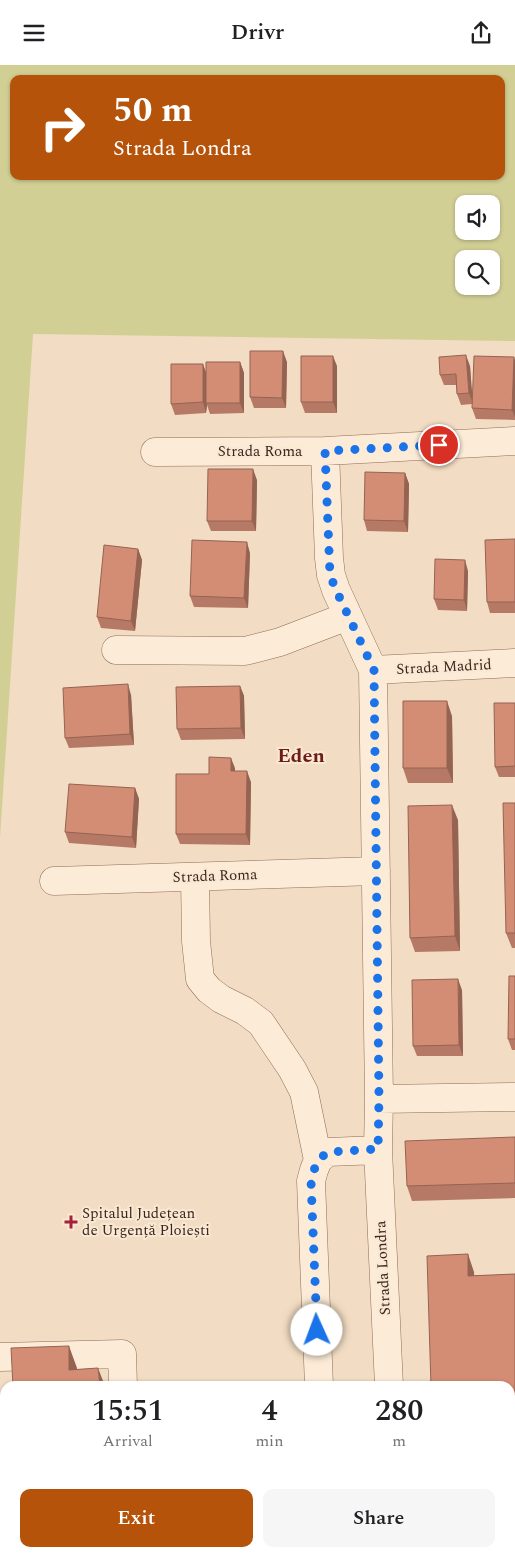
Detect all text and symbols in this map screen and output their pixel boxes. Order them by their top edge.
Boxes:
text: Drivr [231,16,284,49]
icon: menu [20,19,48,47]
icon: share [467,19,495,47]
text: 50 m [113,84,193,137]
icon: right [30,95,95,160]
text: Strada Londra [113,132,252,165]
map controls [455,195,500,295]
button: sound [455,195,500,240]
button: search [455,250,500,295]
pin [418,424,460,466]
icon: arrive [425,431,453,459]
street label: Strada Roma [218,440,303,463]
street label: Strada Madrid [396,653,492,681]
district label: Eden [277,741,325,771]
street label: Strada Roma [172,863,258,889]
place label: Spitalul Județean de Urgență Ploiești [82,1202,210,1242]
marker: Spitalul Județean de Urgență Ploiești [64,1215,78,1229]
street label: Strada Londra [369,1219,397,1316]
position arrow [290,1303,342,1355]
text: 15:51 [92,1388,164,1434]
text: 4 [261,1388,277,1434]
text: 280 [375,1388,423,1434]
text: Arrival [103,1429,153,1453]
text: min [255,1429,283,1453]
text: m [392,1429,406,1453]
button: Exit [20,1489,253,1547]
button: Share [263,1489,495,1547]

